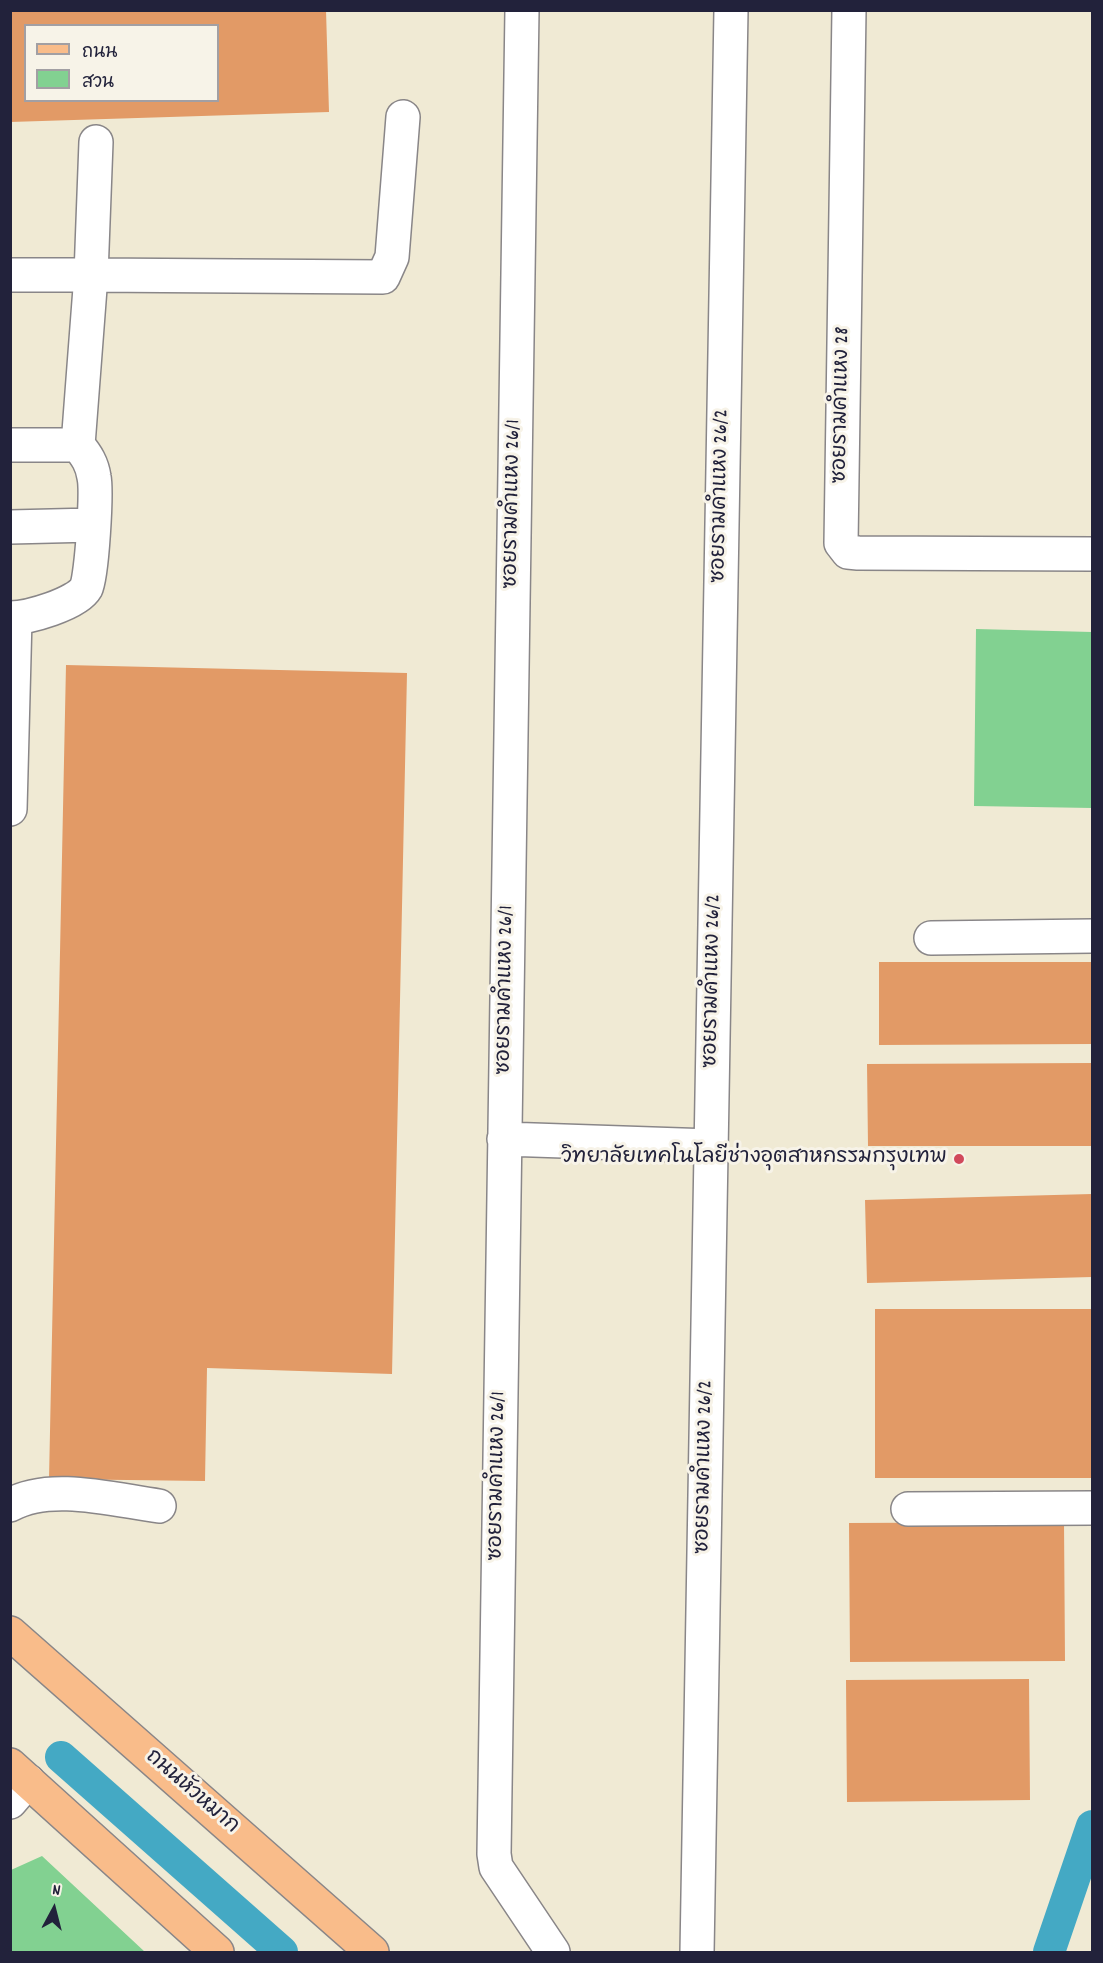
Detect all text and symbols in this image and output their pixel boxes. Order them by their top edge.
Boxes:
legend [24,24,219,102]
text: ถนน [82,41,117,66]
text: สวน [82,71,114,96]
street label: ซอยรามคำแหง 28 [829,326,857,484]
street label: ซอยรามคำแหง 26/2 [708,409,736,583]
street label: ซอยรามคำแหง 26/1 [500,419,528,589]
street label: ซอยรามคำแหง 26/2 [700,894,728,1068]
street label: ซอยรามคำแหง 26/1 [493,905,521,1075]
place label: วิทยาลัยเทคโนโลยีช่างอุตสาหกรรมกรุงเทพ [561,1146,947,1172]
marker: วิทยาลัยเทคโนโลยีช่างอุตสาหกรรมกรุงเทพ [952,1152,966,1166]
street label: ซอยรามคำแหง 26/2 [692,1380,720,1554]
street label: ซอยรามคำแหง 26/1 [485,1391,513,1561]
street label: ถนนหัวหมาก [139,1746,243,1840]
north arrow [24,1879,84,1939]
text: N [51,1879,62,1903]

